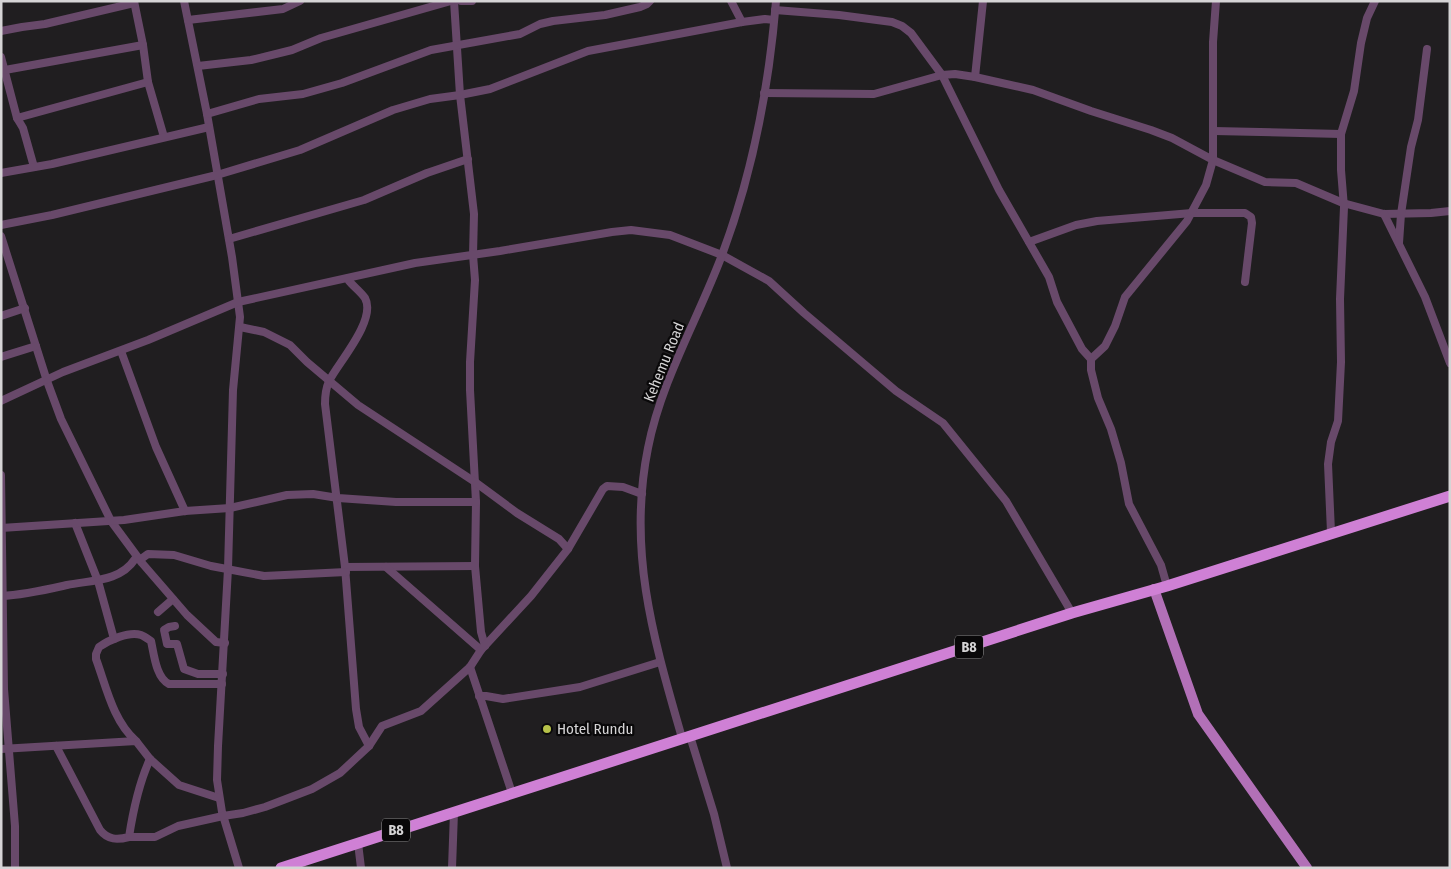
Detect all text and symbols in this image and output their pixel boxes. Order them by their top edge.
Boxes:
street label: Kehemu Road [640,319,688,405]
road number: B8 [955,636,983,659]
place label: Hotel Rundu [557,720,633,738]
marker: Hotel Rundu [541,723,553,735]
road number: B8 [382,818,410,842]

